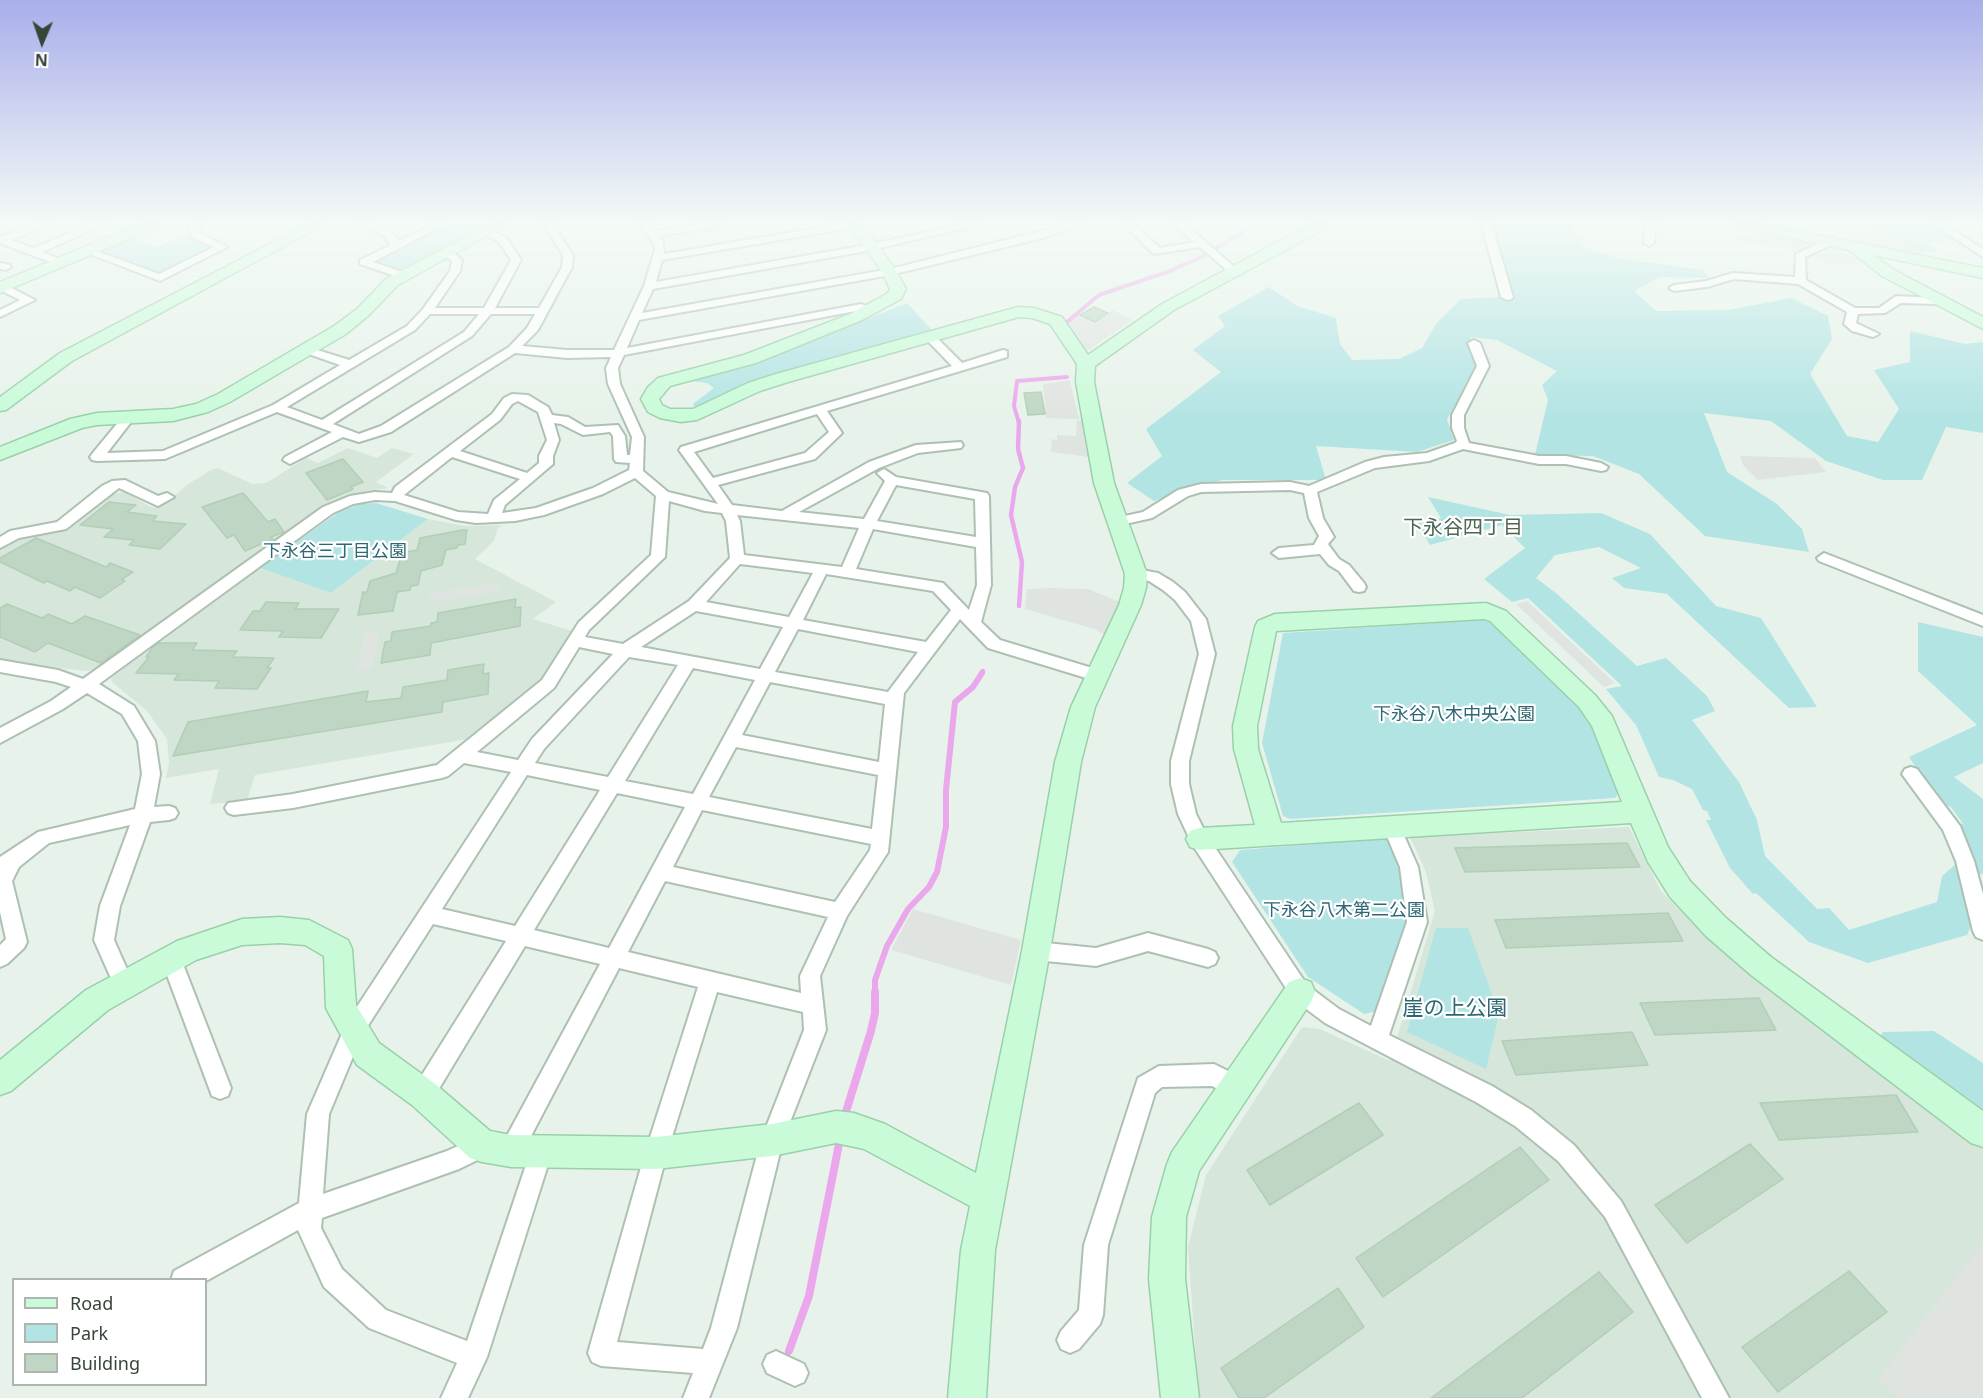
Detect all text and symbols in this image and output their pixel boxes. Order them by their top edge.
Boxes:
north arrow [12,12,72,72]
text: N [34,49,48,71]
district label: 下永谷四丁目 [1403,516,1523,540]
park label: 下永谷三丁目公園 [263,541,407,563]
park label: 下永谷八木中央公園 [1373,704,1535,726]
park label: 下永谷八木第二公園 [1263,900,1425,922]
park label: 崖の上公園 [1403,996,1507,1022]
legend [12,1278,207,1386]
text: Road [70,1291,113,1315]
text: Park [70,1321,108,1345]
text: Building [70,1351,140,1375]

